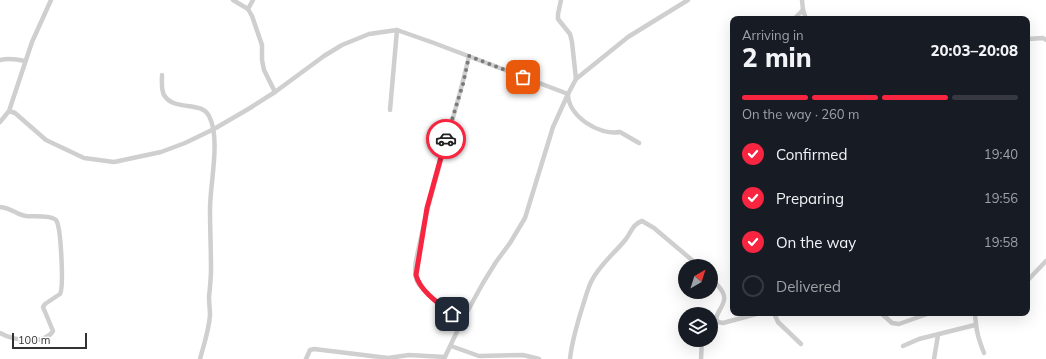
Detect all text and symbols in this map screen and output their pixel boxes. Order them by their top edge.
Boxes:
text: Arriving in [742,27,804,43]
text: 2 min [742,41,812,74]
text: 20:03–20:08 [931,41,1018,60]
pin [506,60,540,94]
icon: bag [512,66,534,88]
text: On the way · 260 m [742,106,859,122]
courier [426,119,466,159]
icon: car [435,128,457,150]
icon: check [742,143,764,165]
text: Confirmed [776,145,847,164]
text: 19:40 [984,146,1018,162]
icon: check [742,187,764,209]
text: Preparing [776,189,844,208]
text: 19:56 [984,190,1018,206]
icon: check [742,231,764,253]
text: On the way [776,233,856,252]
text: 19:58 [984,234,1018,250]
north arrow [678,259,718,299]
map controls [678,259,718,347]
text: Delivered [776,277,841,296]
pin [435,297,469,331]
icon: home [441,303,463,325]
button: layers [678,307,718,347]
scale bar [12,331,87,350]
text: 100 m [18,333,50,347]

